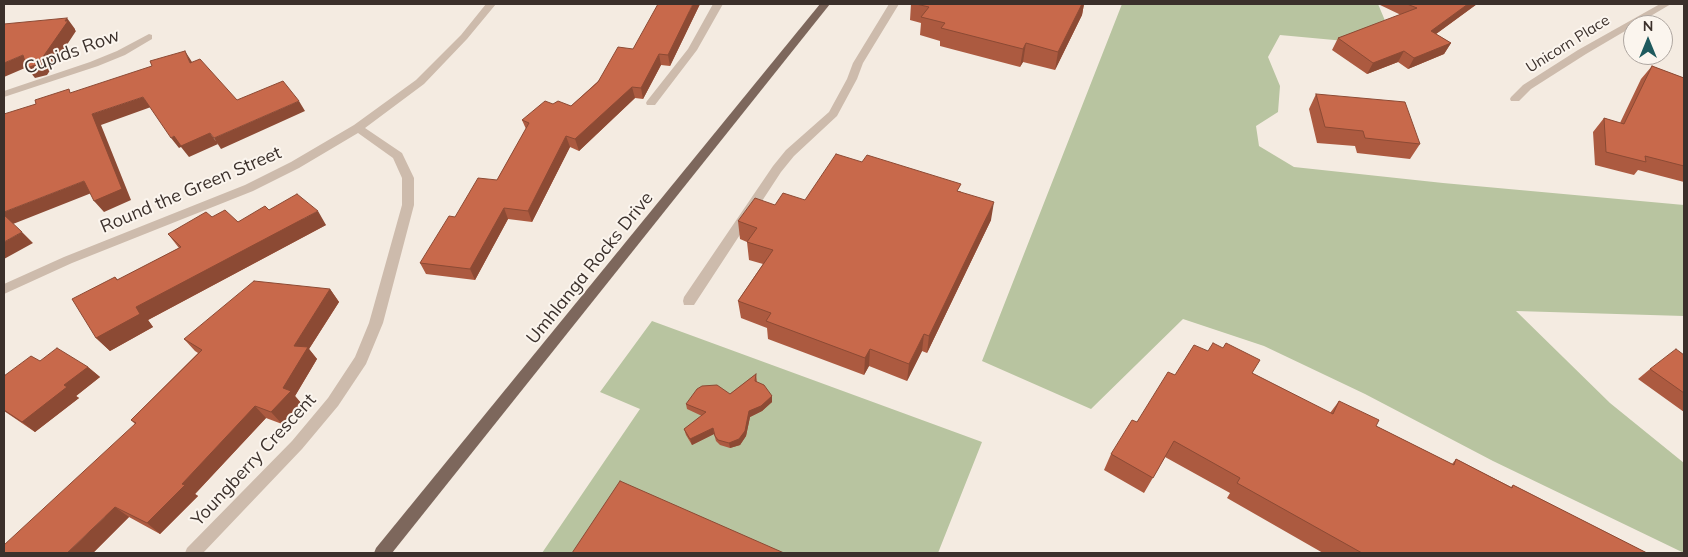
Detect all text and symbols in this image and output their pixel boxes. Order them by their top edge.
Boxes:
street label: Unicorn Place [1523,11,1613,77]
north arrow [1623,15,1673,65]
text: N [1643,17,1653,35]
street label: Cupids Row [21,25,123,79]
street label: Round the Green Street [97,142,285,238]
street label: Umhlanga Rocks Drive [522,188,658,348]
street label: Youngberry Crescent [187,389,321,531]

